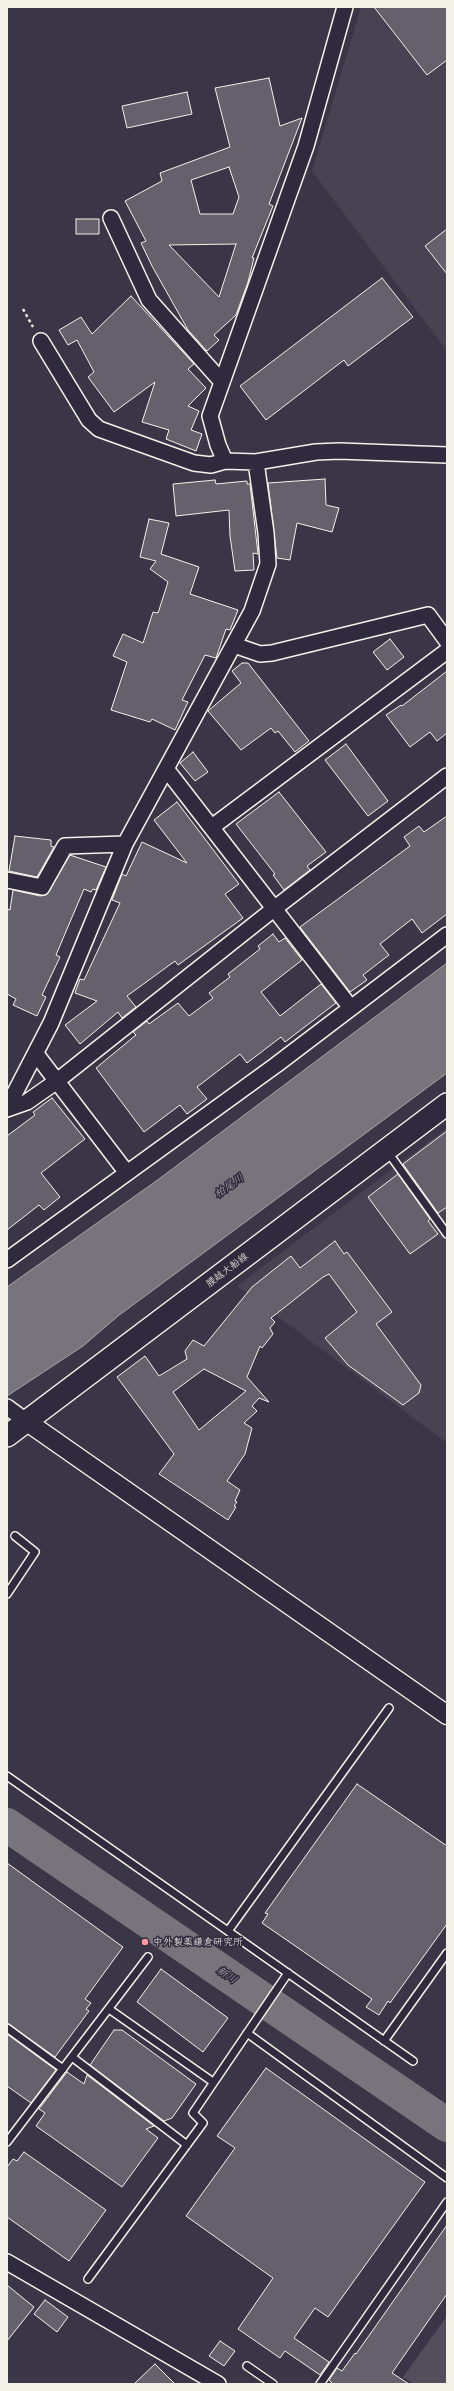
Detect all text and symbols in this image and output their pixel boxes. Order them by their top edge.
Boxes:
water label: 柏尾川 [212,1171,246,1201]
street label: 腰越大船線 [203,1250,251,1290]
place label: 中外製薬鎌倉研究所 [153,1936,243,1948]
marker: 中外製薬鎌倉研究所 [140,1937,150,1947]
water label: 新川 [214,1963,240,1987]

